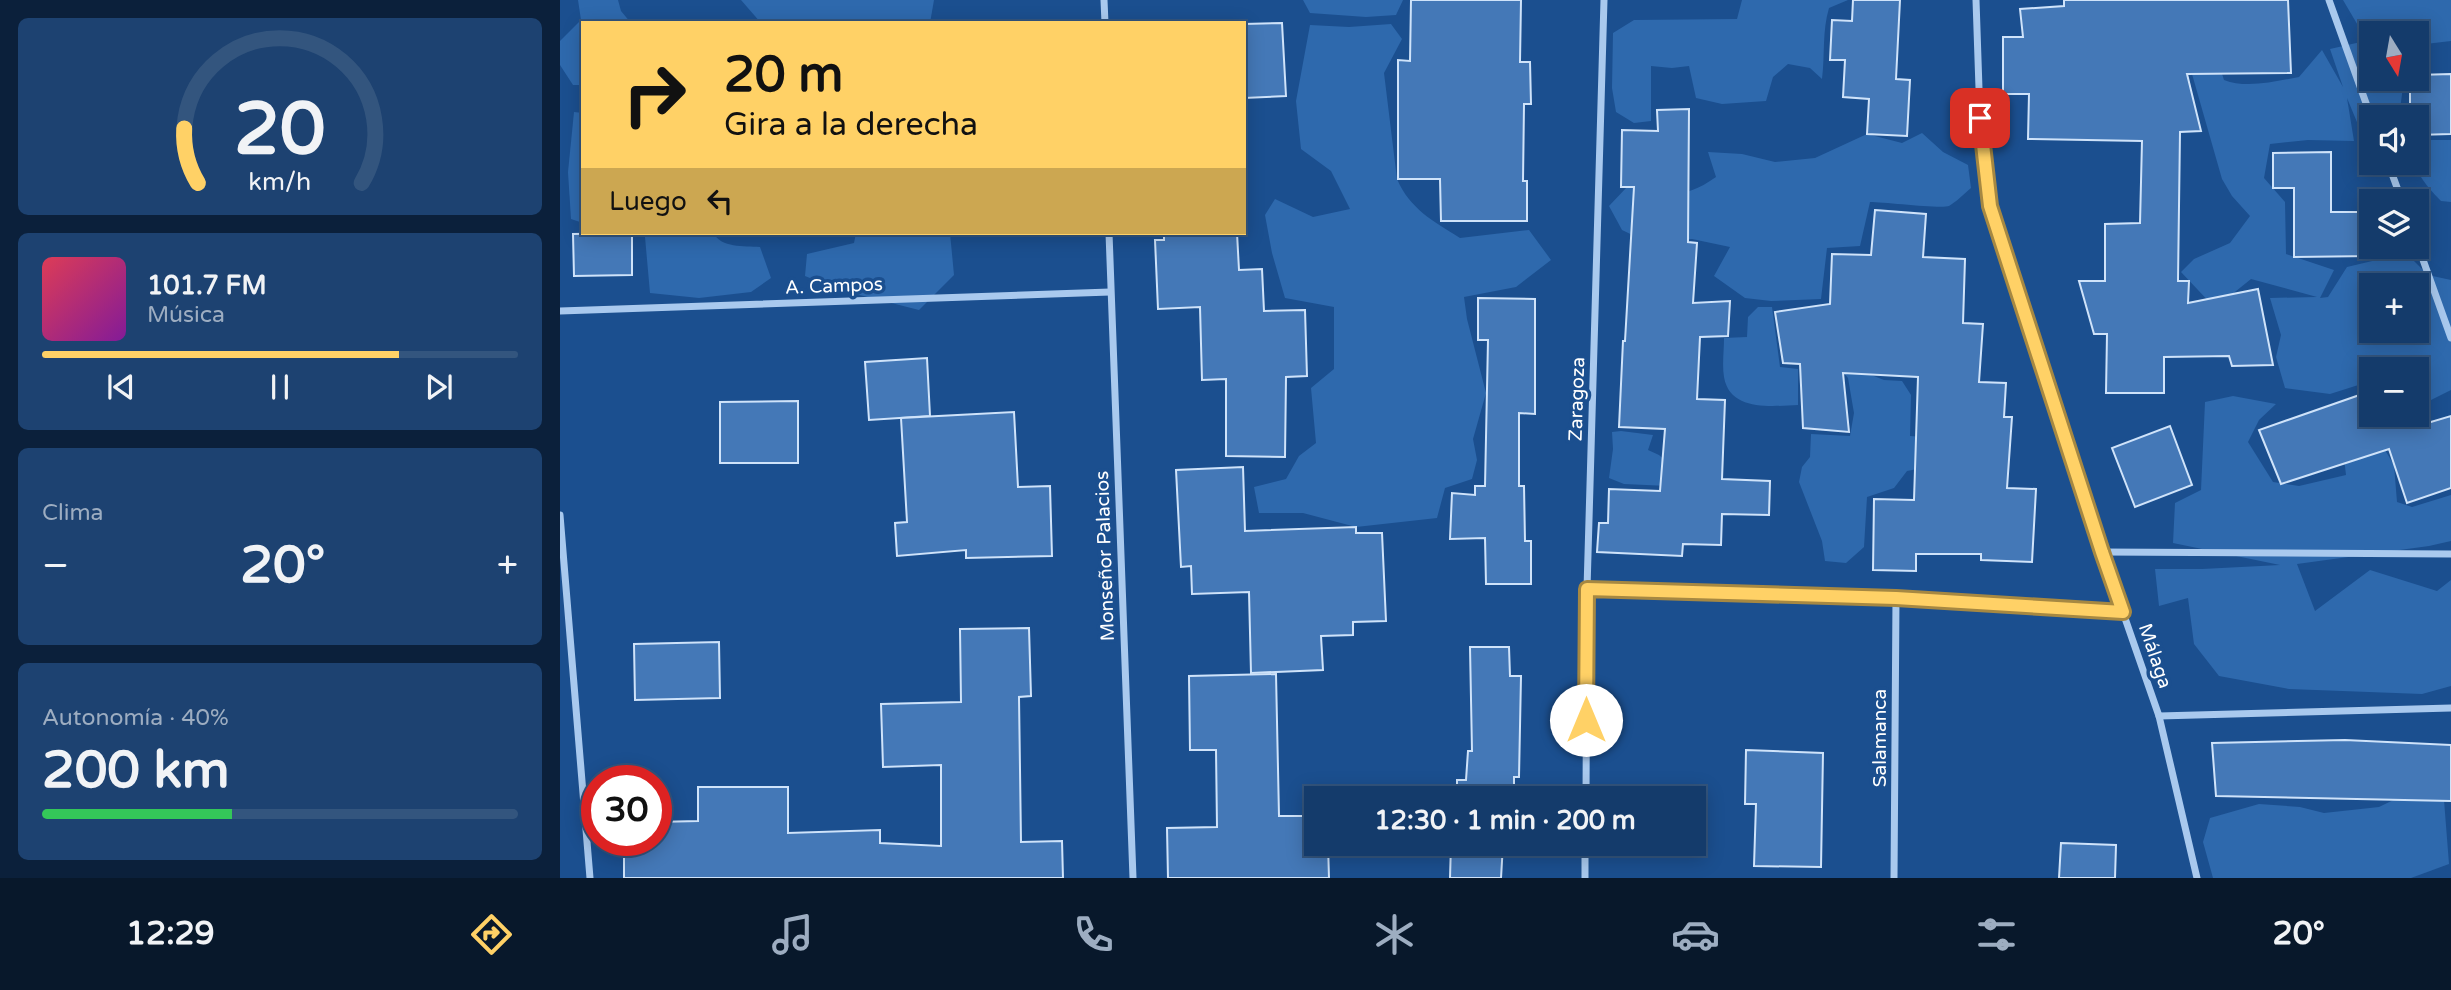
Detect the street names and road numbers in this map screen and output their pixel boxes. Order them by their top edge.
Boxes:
street label: A. Campos [785,273,883,299]
street label: Zaragoza [1565,356,1589,442]
street label: Monseñor Palacios [1091,471,1119,641]
street label: Málaga [2134,621,2176,691]
street label: Salamanca [1869,689,1891,787]

